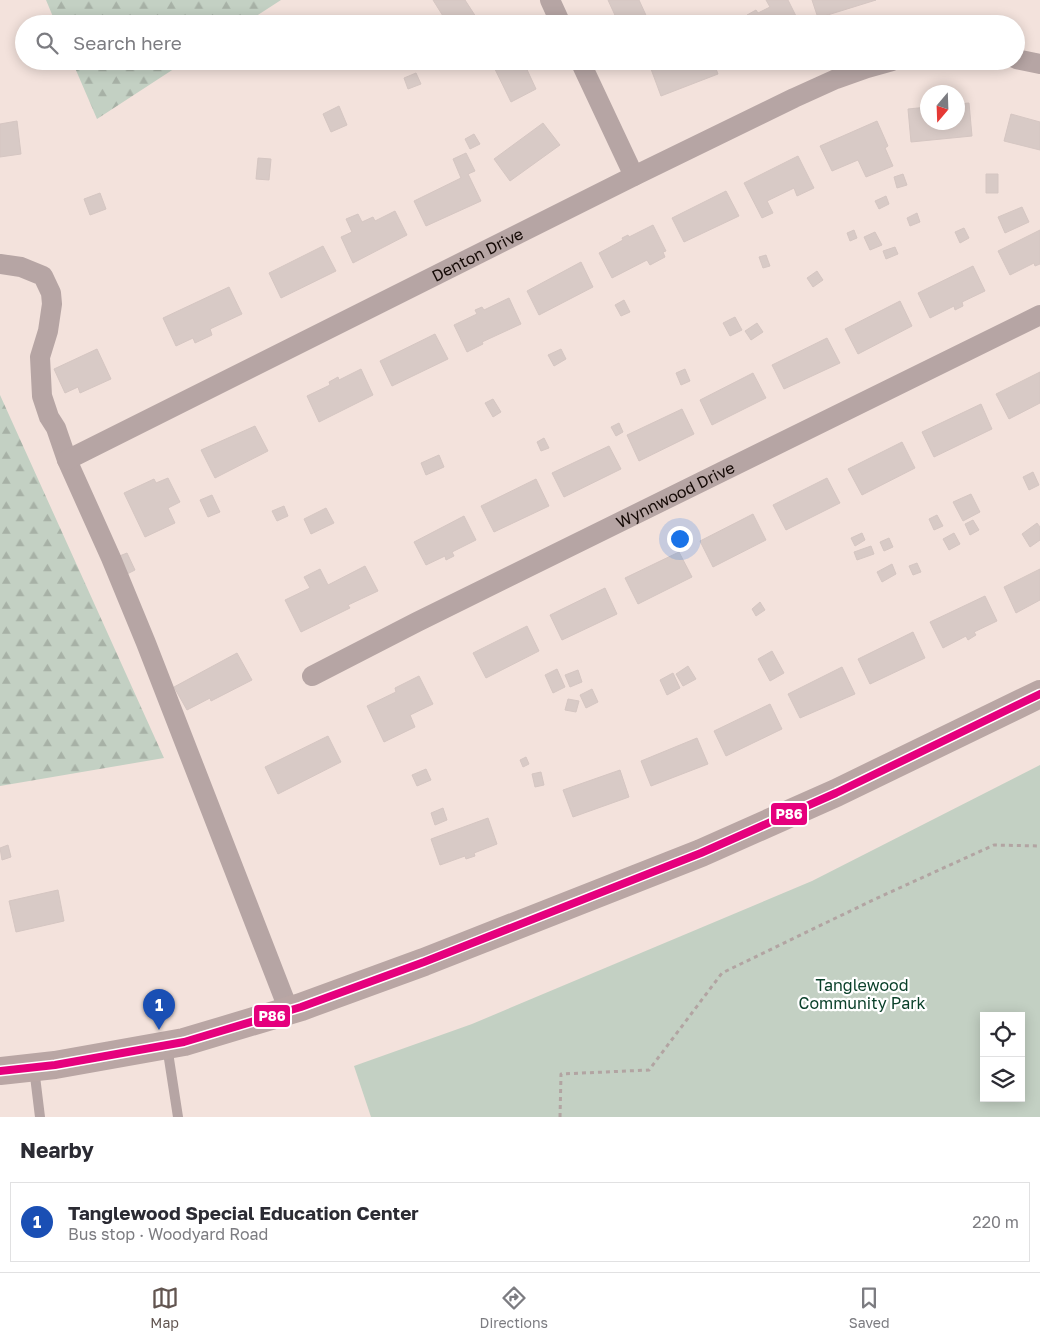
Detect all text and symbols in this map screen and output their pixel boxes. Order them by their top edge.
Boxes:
search box [15,15,1025,70]
icon: search [33,29,61,57]
text: Search here [73,31,182,54]
north arrow [920,85,965,130]
street label: Denton Drive [428,223,526,286]
street label: Wynnwood Drive [613,457,738,532]
your location [667,526,693,552]
line badge: P86 [770,802,808,826]
text: P86 [775,805,803,822]
park label: Tanglewood Community Park [799,975,925,1013]
pin: 1 [143,989,175,1030]
line badge: P86 [253,1004,291,1028]
text: P86 [258,1007,286,1024]
map controls [980,1012,1025,1102]
button: locate [980,1012,1025,1057]
button: layers [980,1057,1025,1102]
text: Nearby [20,1137,94,1163]
text: Tanglewood Special Education Center [68,1201,419,1224]
text: 1 [33,1212,41,1232]
text: 220 m [972,1212,1019,1232]
text: Bus stop · Woodyard Road [68,1224,268,1244]
tab: Map [150,1284,179,1331]
tab: Directions [480,1284,548,1331]
tab: Saved [849,1284,890,1331]

